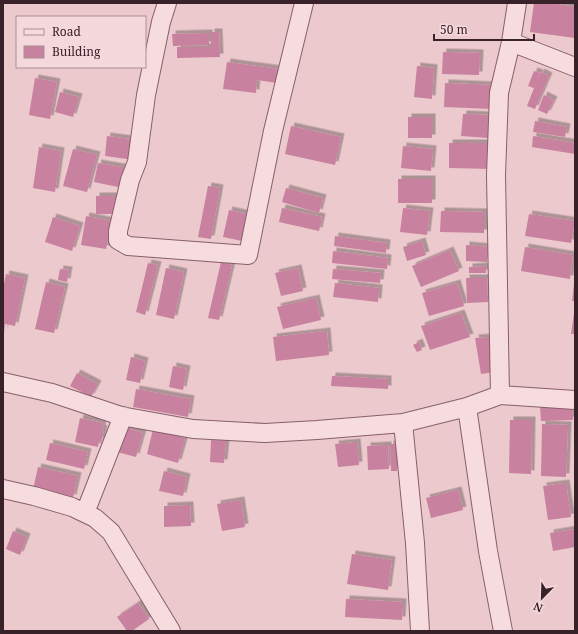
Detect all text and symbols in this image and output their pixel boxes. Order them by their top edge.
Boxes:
legend [16,16,146,68]
scale bar [434,16,534,42]
text: 50 m [440,21,468,38]
text: Road [52,23,82,40]
text: Building [52,43,101,60]
north arrow [522,578,562,618]
text: N [531,599,545,616]

